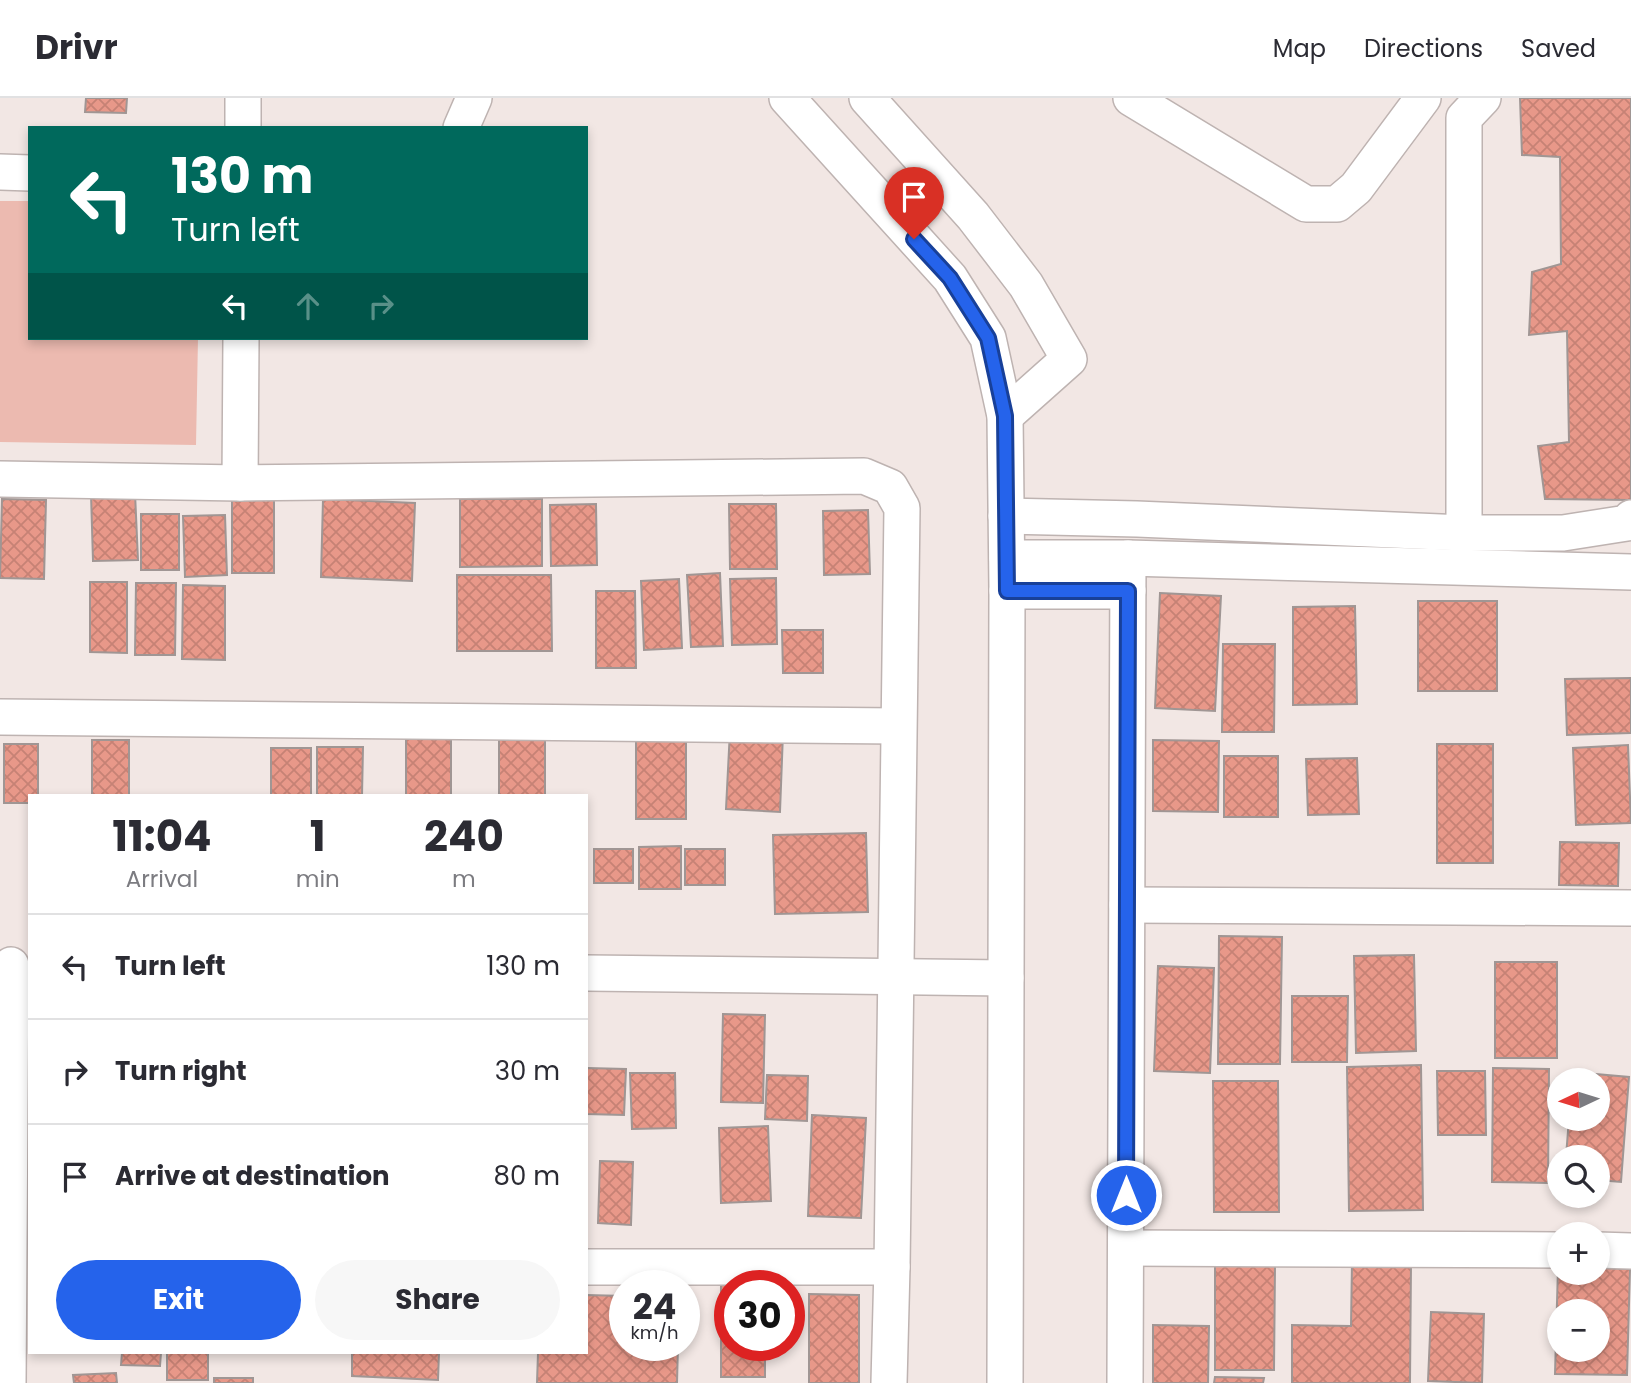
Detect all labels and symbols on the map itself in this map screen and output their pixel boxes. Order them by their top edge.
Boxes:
pin [884,167,944,239]
north arrow [1547,1068,1610,1130]
position arrow [1089,1158,1163,1232]
speed limit sign: 30 [714,1270,805,1361]

